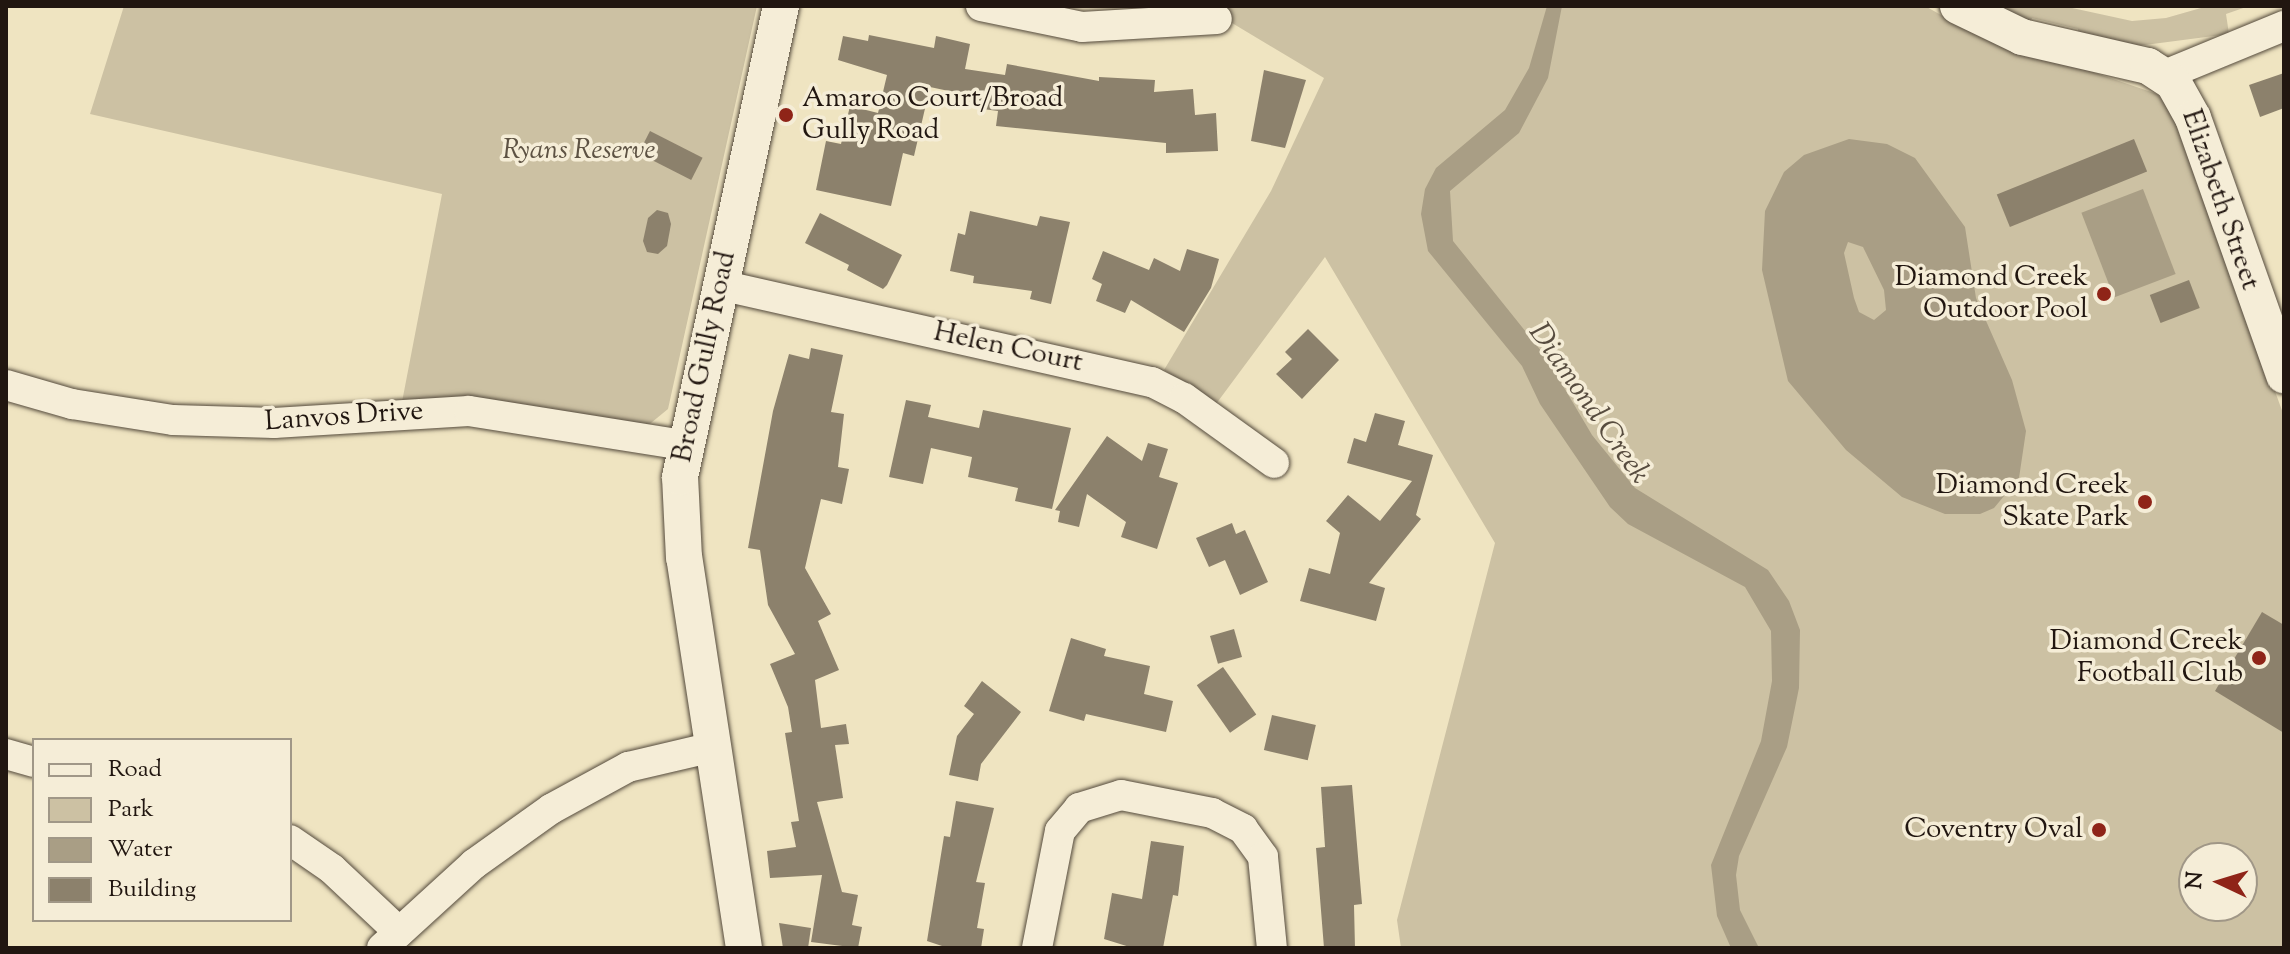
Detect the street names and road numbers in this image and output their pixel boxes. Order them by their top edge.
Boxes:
street label: Elizabeth Street [2173,105,2267,295]
street label: Broad Gully Road [666,248,744,466]
street label: Helen Court [930,316,1086,380]
street label: Lanvos Drive [264,395,424,439]

